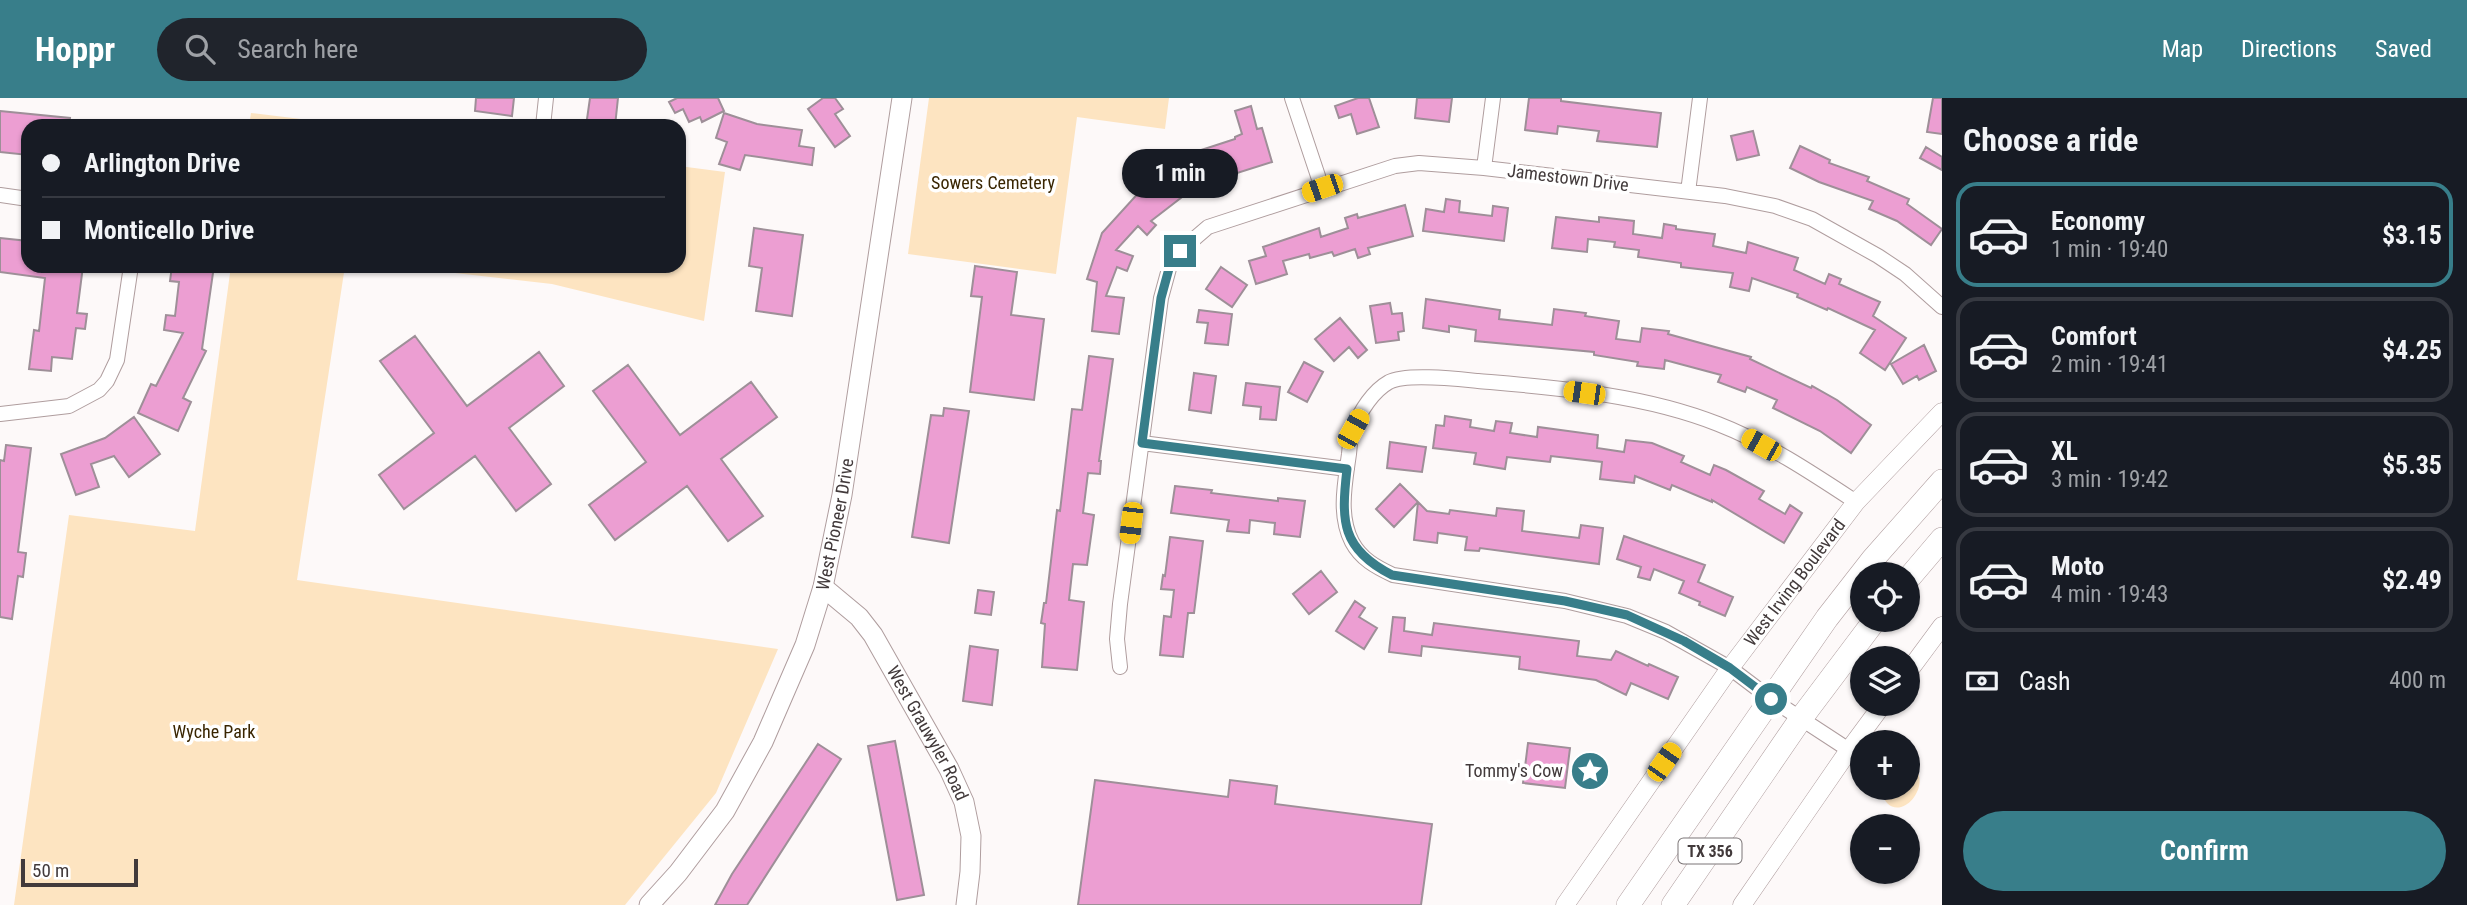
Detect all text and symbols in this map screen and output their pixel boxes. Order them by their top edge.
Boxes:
search box [157,18,647,81]
text: Hoppr [35,30,115,69]
icon: search [181,30,219,68]
text: Search here [237,34,358,64]
text: Map [2162,35,2203,63]
text: Directions [2241,35,2337,63]
text: Saved [2375,35,2432,63]
text: Choose a ride [1963,121,2138,159]
text: Arlington Drive [84,148,240,178]
callout: 1 min [1122,150,1238,198]
text: 1 min [1154,160,1206,187]
street label: Jamestown Drive [1506,160,1630,195]
car [1299,171,1346,205]
park label: Sowers Cemetery [931,172,1055,193]
icon: car [1967,203,2030,266]
text: Economy [2051,206,2145,236]
text: Monticello Drive [84,215,254,245]
text: $3.15 [2382,220,2442,250]
route end [1164,235,1196,267]
text: 1 min · 19:40 [2051,236,2168,263]
icon: car [1967,318,2030,381]
text: Comfort [2051,321,2137,351]
text: $4.25 [2382,335,2442,365]
text: 2 min · 19:41 [2051,351,2168,378]
car [1562,380,1607,406]
car [1334,406,1373,452]
car [1738,426,1785,464]
icon: car [1967,433,2030,496]
text: XL [2051,436,2078,466]
text: $5.35 [2382,450,2442,480]
street label: West Pioneer Drive [812,457,857,592]
text: 3 min · 19:42 [2051,466,2168,493]
car [1119,501,1144,545]
street label: West Irving Boulevard [1740,515,1849,650]
icon: car [1967,548,2030,611]
text: Moto [2051,551,2104,581]
map controls [1850,562,1920,884]
button: locate [1850,562,1920,632]
text: $2.49 [2382,565,2442,595]
text: 4 min · 19:43 [2051,581,2168,608]
button: layers [1850,646,1920,716]
street label: West Grauwyler Road [883,662,973,804]
icon: cash [1963,662,2001,700]
text: Cash [2019,666,2071,696]
text: 400 m [2389,667,2446,694]
route start [1755,683,1787,715]
park label: Wyche Park [173,721,255,742]
button: + [1850,730,1920,800]
car [1644,739,1685,785]
place icon: Tommy's Cow [1569,750,1611,792]
place label: Tommy's Cow [1465,760,1563,781]
button: Confirm [1963,811,2446,891]
button: − [1850,814,1920,884]
road number: TX 356 [1678,838,1742,864]
scale bar [21,856,138,888]
text: 50 m [32,859,69,882]

